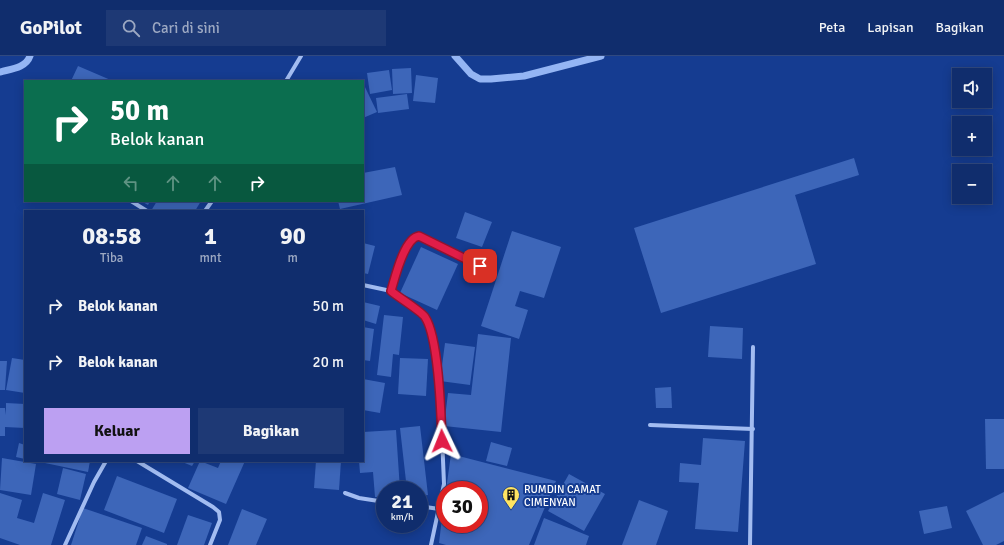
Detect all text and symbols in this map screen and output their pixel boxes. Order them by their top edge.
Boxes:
search box [106,10,386,46]
text: GoPilot [20,16,82,40]
icon: search [120,17,142,39]
text: Cari di sini [152,19,220,37]
text: Peta [819,19,845,36]
text: Lapisan [867,19,914,36]
text: Bagikan [936,19,984,36]
map controls [952,68,992,204]
button: sound [952,68,992,108]
text: 50 m [110,94,169,128]
icon: right [44,96,96,148]
button: + [952,116,992,156]
text: Belok kanan [110,128,204,150]
button: − [952,164,992,204]
icon: left [120,172,142,194]
icon: ahead [162,172,184,194]
icon: ahead [204,172,226,194]
icon: right [246,172,268,194]
text: 08:58 [82,221,141,251]
text: 1 [204,221,217,251]
text: 90 [280,221,306,251]
pin [463,249,497,283]
text: Tiba [100,250,123,266]
text: mnt [199,250,222,266]
text: m [288,250,298,266]
icon: arrive [469,255,491,277]
icon: right [44,295,66,317]
text: Belok kanan [78,297,158,315]
text: 50 m [313,297,344,315]
icon: right [44,351,66,373]
text: Belok kanan [78,353,158,371]
text: 20 m [313,353,344,371]
button: Keluar [44,408,190,454]
button: Bagikan [198,408,344,454]
position arrow [421,420,463,462]
speed limit sign: 30 [436,481,488,533]
place label: RUMDIN CAMAT CIMENYAN [524,483,601,509]
building icon: RUMDIN CAMAT CIMENYAN [501,485,521,510]
text: 21 [391,489,413,514]
text: km/h [391,511,413,523]

